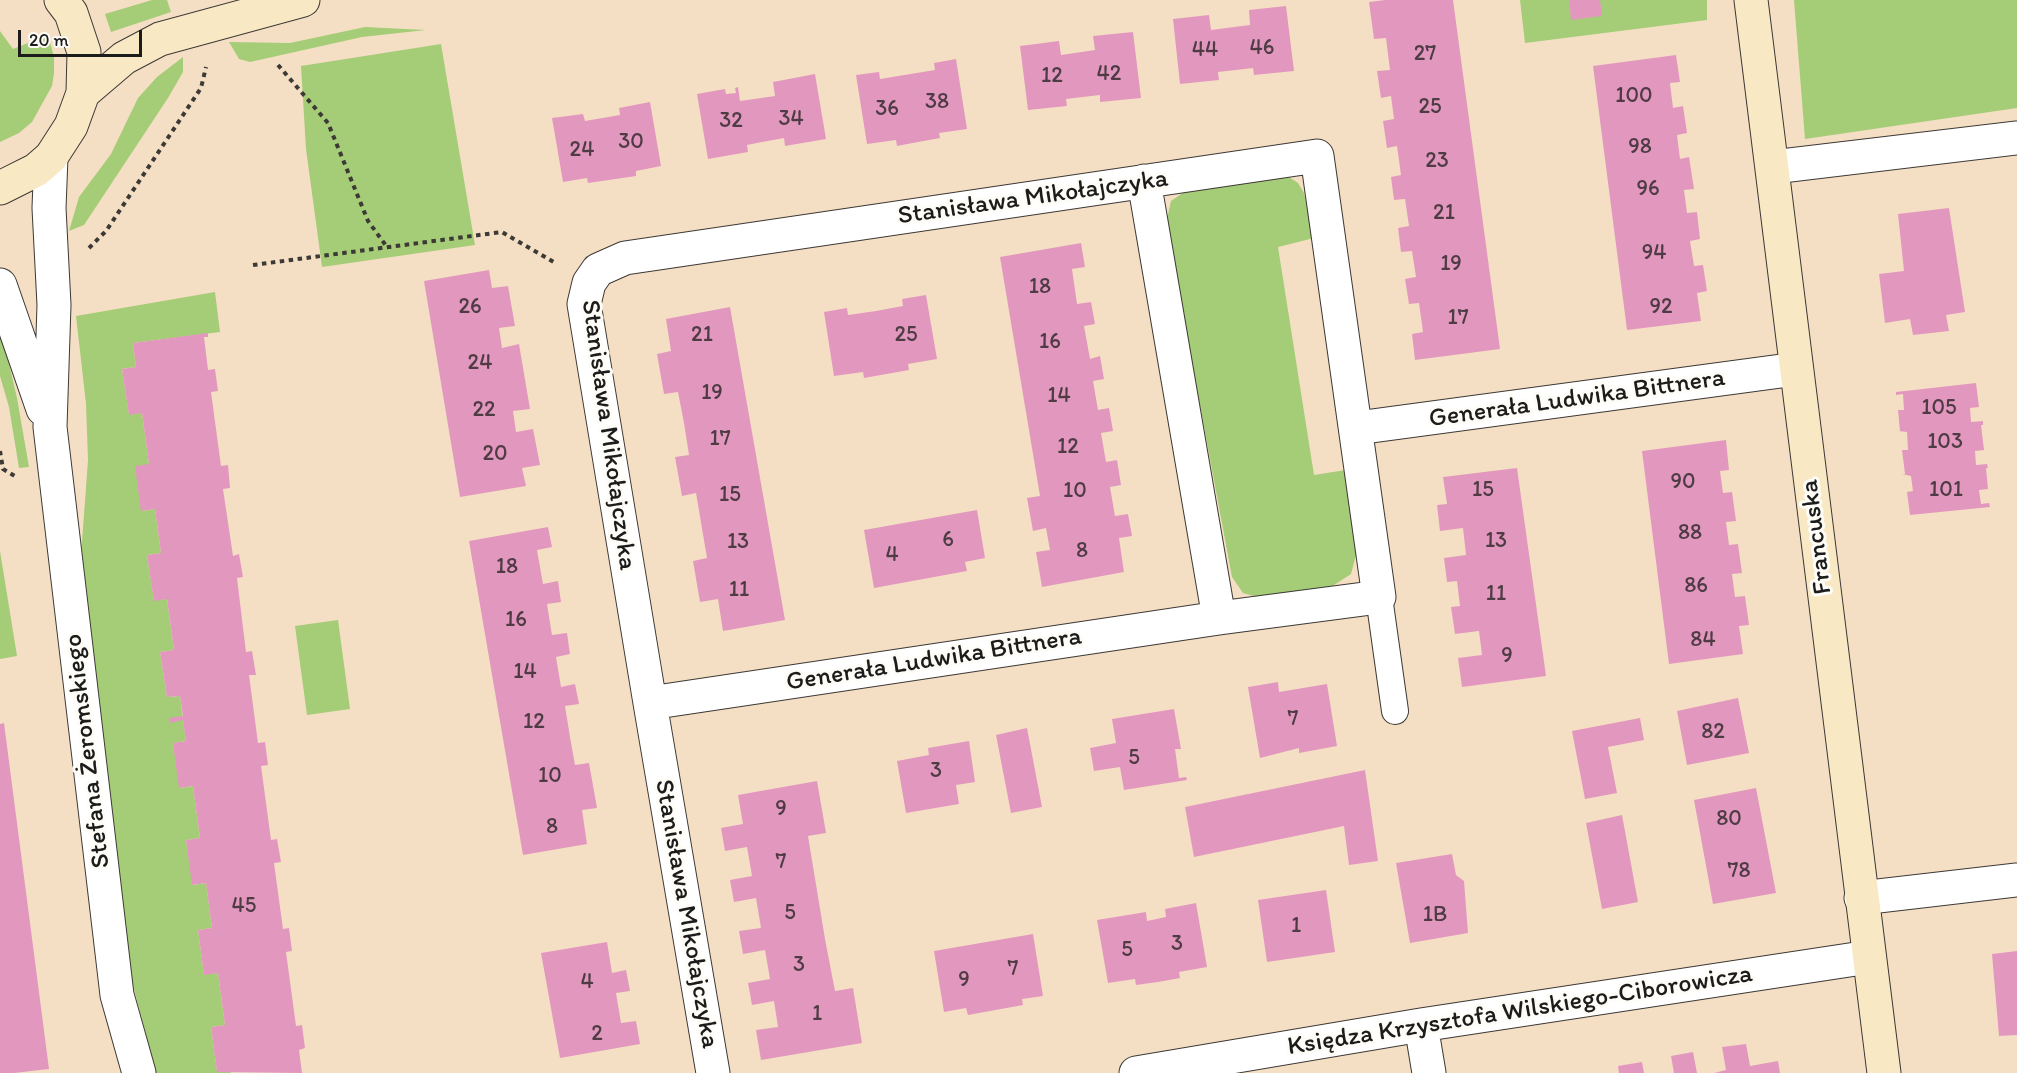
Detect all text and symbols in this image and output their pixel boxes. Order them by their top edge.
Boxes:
scale bar [21,18,146,56]
text: 20 m [29,29,69,51]
house number: 46 [1250,35,1274,61]
house number: 44 [1192,37,1218,63]
house number: 27 [1414,41,1436,67]
house number: 42 [1097,61,1121,87]
house number: 12 [1041,63,1063,89]
house number: 100 [1615,83,1653,109]
house number: 38 [925,89,949,115]
house number: 25 [1418,94,1442,120]
house number: 36 [875,96,899,122]
house number: 34 [778,106,804,132]
house number: 32 [719,108,743,134]
house number: 30 [618,129,644,155]
house number: 98 [1628,134,1652,160]
house number: 24 [570,137,594,163]
house number: 23 [1425,148,1449,174]
street label: Stanisława Mikołajczyka [896,164,1170,232]
house number: 96 [1636,176,1660,202]
house number: 21 [1433,200,1455,226]
house number: 94 [1642,240,1666,266]
house number: 19 [1440,251,1462,277]
house number: 18 [1029,274,1051,300]
house number: 26 [458,294,482,320]
house number: 92 [1649,294,1673,320]
street label: Stanisława Mikołajczyka [574,298,642,572]
house number: 17 [1447,305,1469,331]
house number: 21 [691,322,713,348]
house number: 25 [894,322,918,348]
house number: 16 [1039,329,1061,355]
house number: 24 [468,350,492,376]
street label: Generała Ludwika Bittnera [1427,363,1727,435]
house number: 19 [701,380,723,406]
house number: 14 [1047,383,1071,409]
house number: 105 [1921,395,1957,421]
house number: 22 [472,397,496,423]
house number: 17 [709,426,731,452]
house number: 103 [1927,429,1963,455]
house number: 12 [1057,434,1079,460]
house number: 20 [482,441,508,467]
house number: 90 [1670,469,1696,495]
house number: 15 [1472,477,1494,503]
house number: 101 [1929,477,1963,503]
house number: 10 [1063,478,1087,504]
street label: Francuska [1794,478,1840,596]
house number: 15 [719,482,741,508]
house number: 88 [1678,520,1702,546]
house number: 6 [942,527,954,553]
house number: 13 [1485,528,1507,554]
house number: 13 [727,529,749,555]
house number: 8 [1076,538,1088,564]
house number: 4 [885,542,899,568]
house number: 18 [496,554,518,580]
house number: 86 [1684,573,1708,599]
house number: 11 [729,577,749,603]
house number: 11 [1486,581,1506,607]
house number: 16 [505,607,527,633]
street label: Generała Ludwika Bittnera [784,621,1084,699]
house number: 84 [1690,627,1716,653]
street label: Stefana Żeromskiego [58,632,118,870]
house number: 9 [1501,643,1513,669]
house number: 14 [513,659,537,685]
house number: 7 [1288,706,1298,732]
house number: 12 [523,709,545,735]
house number: 82 [1701,719,1725,745]
house number: 5 [1128,745,1140,771]
house number: 3 [930,758,942,784]
house number: 10 [538,763,562,789]
street label: Stanisława Mikołajczyka [647,777,725,1051]
house number: 9 [775,796,787,822]
house number: 80 [1716,806,1742,832]
house number: 8 [546,814,558,840]
house number: 7 [776,849,786,875]
house number: 78 [1728,858,1750,884]
house number: 45 [232,893,256,919]
house number: 5 [784,900,796,926]
house number: 1B [1423,902,1447,928]
house number: 1 [1291,913,1301,939]
house number: 3 [1171,931,1183,957]
house number: 5 [1121,937,1133,963]
house number: 3 [793,952,805,978]
house number: 7 [1008,956,1018,982]
street label: Księdza Krzysztofa Wilskiego-Ciborowicza [1285,959,1755,1063]
house number: 9 [958,967,970,993]
house number: 4 [580,969,594,995]
house number: 1 [812,1001,822,1027]
house number: 2 [591,1021,603,1047]

